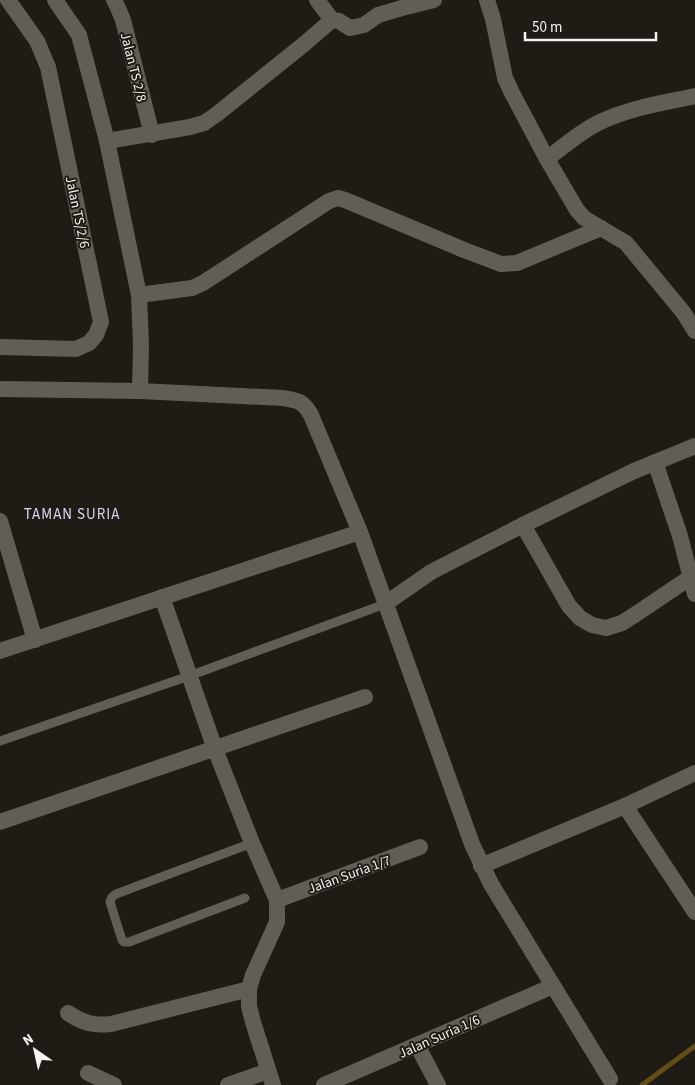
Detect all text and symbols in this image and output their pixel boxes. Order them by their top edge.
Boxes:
scale bar [525,10,656,42]
text: 50 m [532,17,562,38]
street label: Jalan TS 2/8 [115,30,151,104]
street label: Jalan TS/2/6 [60,174,94,250]
district label: TAMAN SURIA [24,504,120,525]
street label: Jalan Suria 1/7 [305,851,394,899]
street label: Jalan Suria 1/6 [396,1010,483,1064]
north arrow [10,1025,60,1075]
text: N [19,1029,38,1051]

